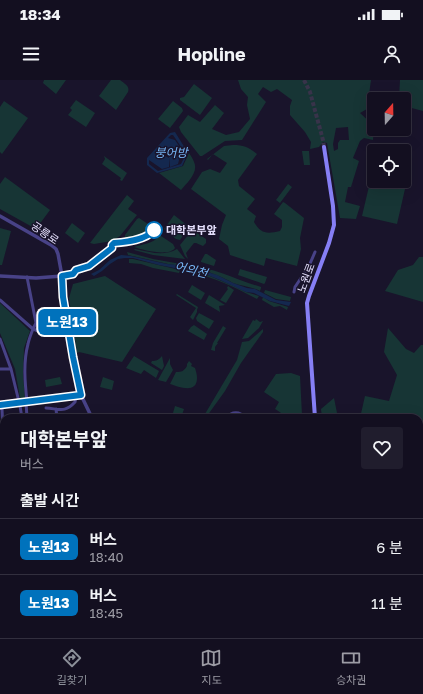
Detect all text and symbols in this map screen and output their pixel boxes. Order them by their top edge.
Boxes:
text: 18:34 [20,5,61,23]
icon: menu [20,43,42,65]
text: Hopline [177,43,246,65]
icon: person [381,43,403,65]
north arrow [367,92,411,136]
map controls [367,92,411,188]
button: locate [367,144,411,188]
water label: 붕어방 [154,145,190,160]
street label: 공릉로 [29,219,62,246]
marker: 대학본부앞 [145,221,163,239]
place label: 대학본부앞 [166,223,217,236]
water label: 어의천 [173,258,211,281]
street label: 노원로 [294,261,317,294]
line badge: 노원13 [39,309,95,335]
text: 노원13 [46,313,88,330]
text: 대학본부앞 [20,427,107,450]
button: heart [361,427,403,469]
text: 버스 [20,456,44,472]
text: 출발 시간 [20,491,79,509]
text: 버스 [90,530,117,548]
text: 노원13 [28,538,70,555]
text: 6 분 [376,538,403,556]
text: 18:40 [90,549,124,565]
text: 버스 [90,586,117,604]
text: 노원13 [28,594,70,611]
text: 11 분 [371,594,403,612]
text: 18:45 [90,605,123,621]
tab: 길찾기 [57,647,87,687]
tab: 지도 [200,647,222,687]
tab: 승차권 [336,647,366,687]

